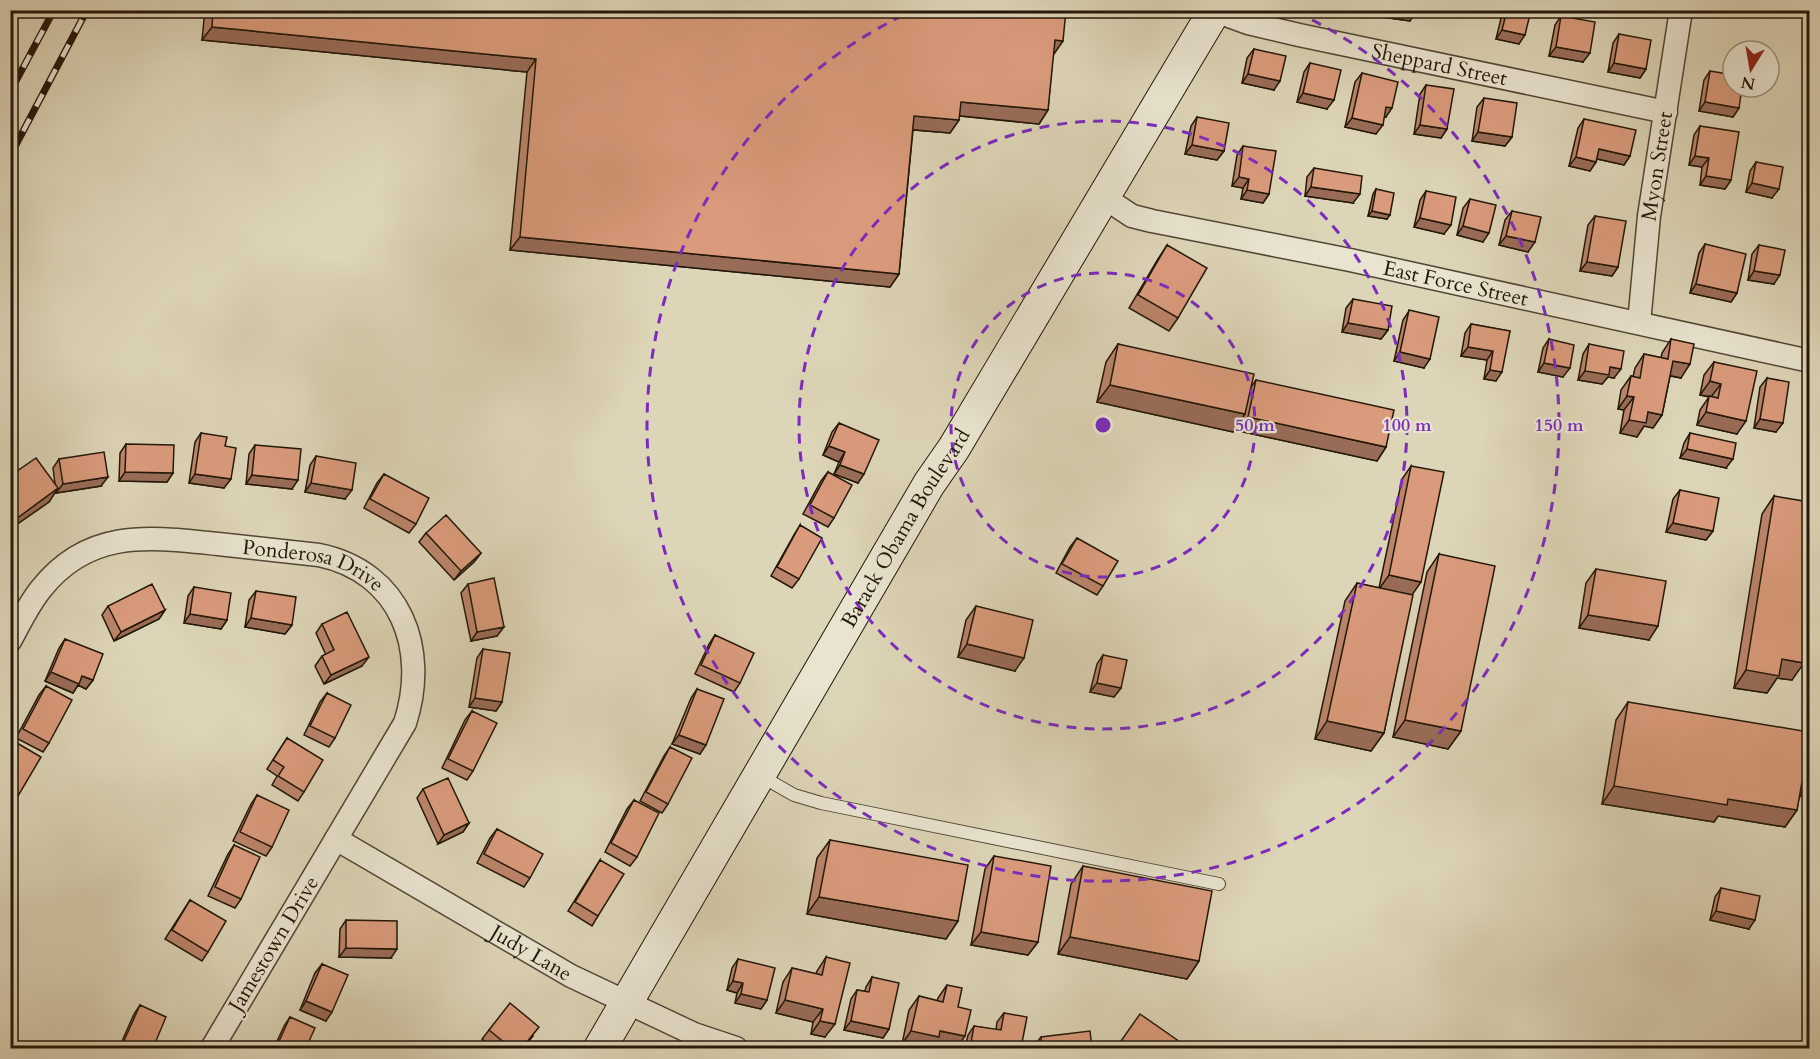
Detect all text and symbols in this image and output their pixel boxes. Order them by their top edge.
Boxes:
street label: Sheppard Street [1369,36,1510,93]
north arrow [1721,39,1781,99]
text: N [1739,71,1757,95]
street label: Myon Street [1634,109,1680,223]
street label: East Force Street [1380,253,1531,313]
text: 50 m [1235,413,1275,438]
text: 100 m [1382,413,1432,438]
text: 150 m [1534,413,1584,438]
centre of rings [1093,415,1113,435]
street label: Barack Obama Boulevard [834,423,977,633]
street label: Ponderosa Drive [241,532,391,598]
street label: Jamestown Drive [220,871,326,1020]
street label: Judy Lane [483,916,577,988]

